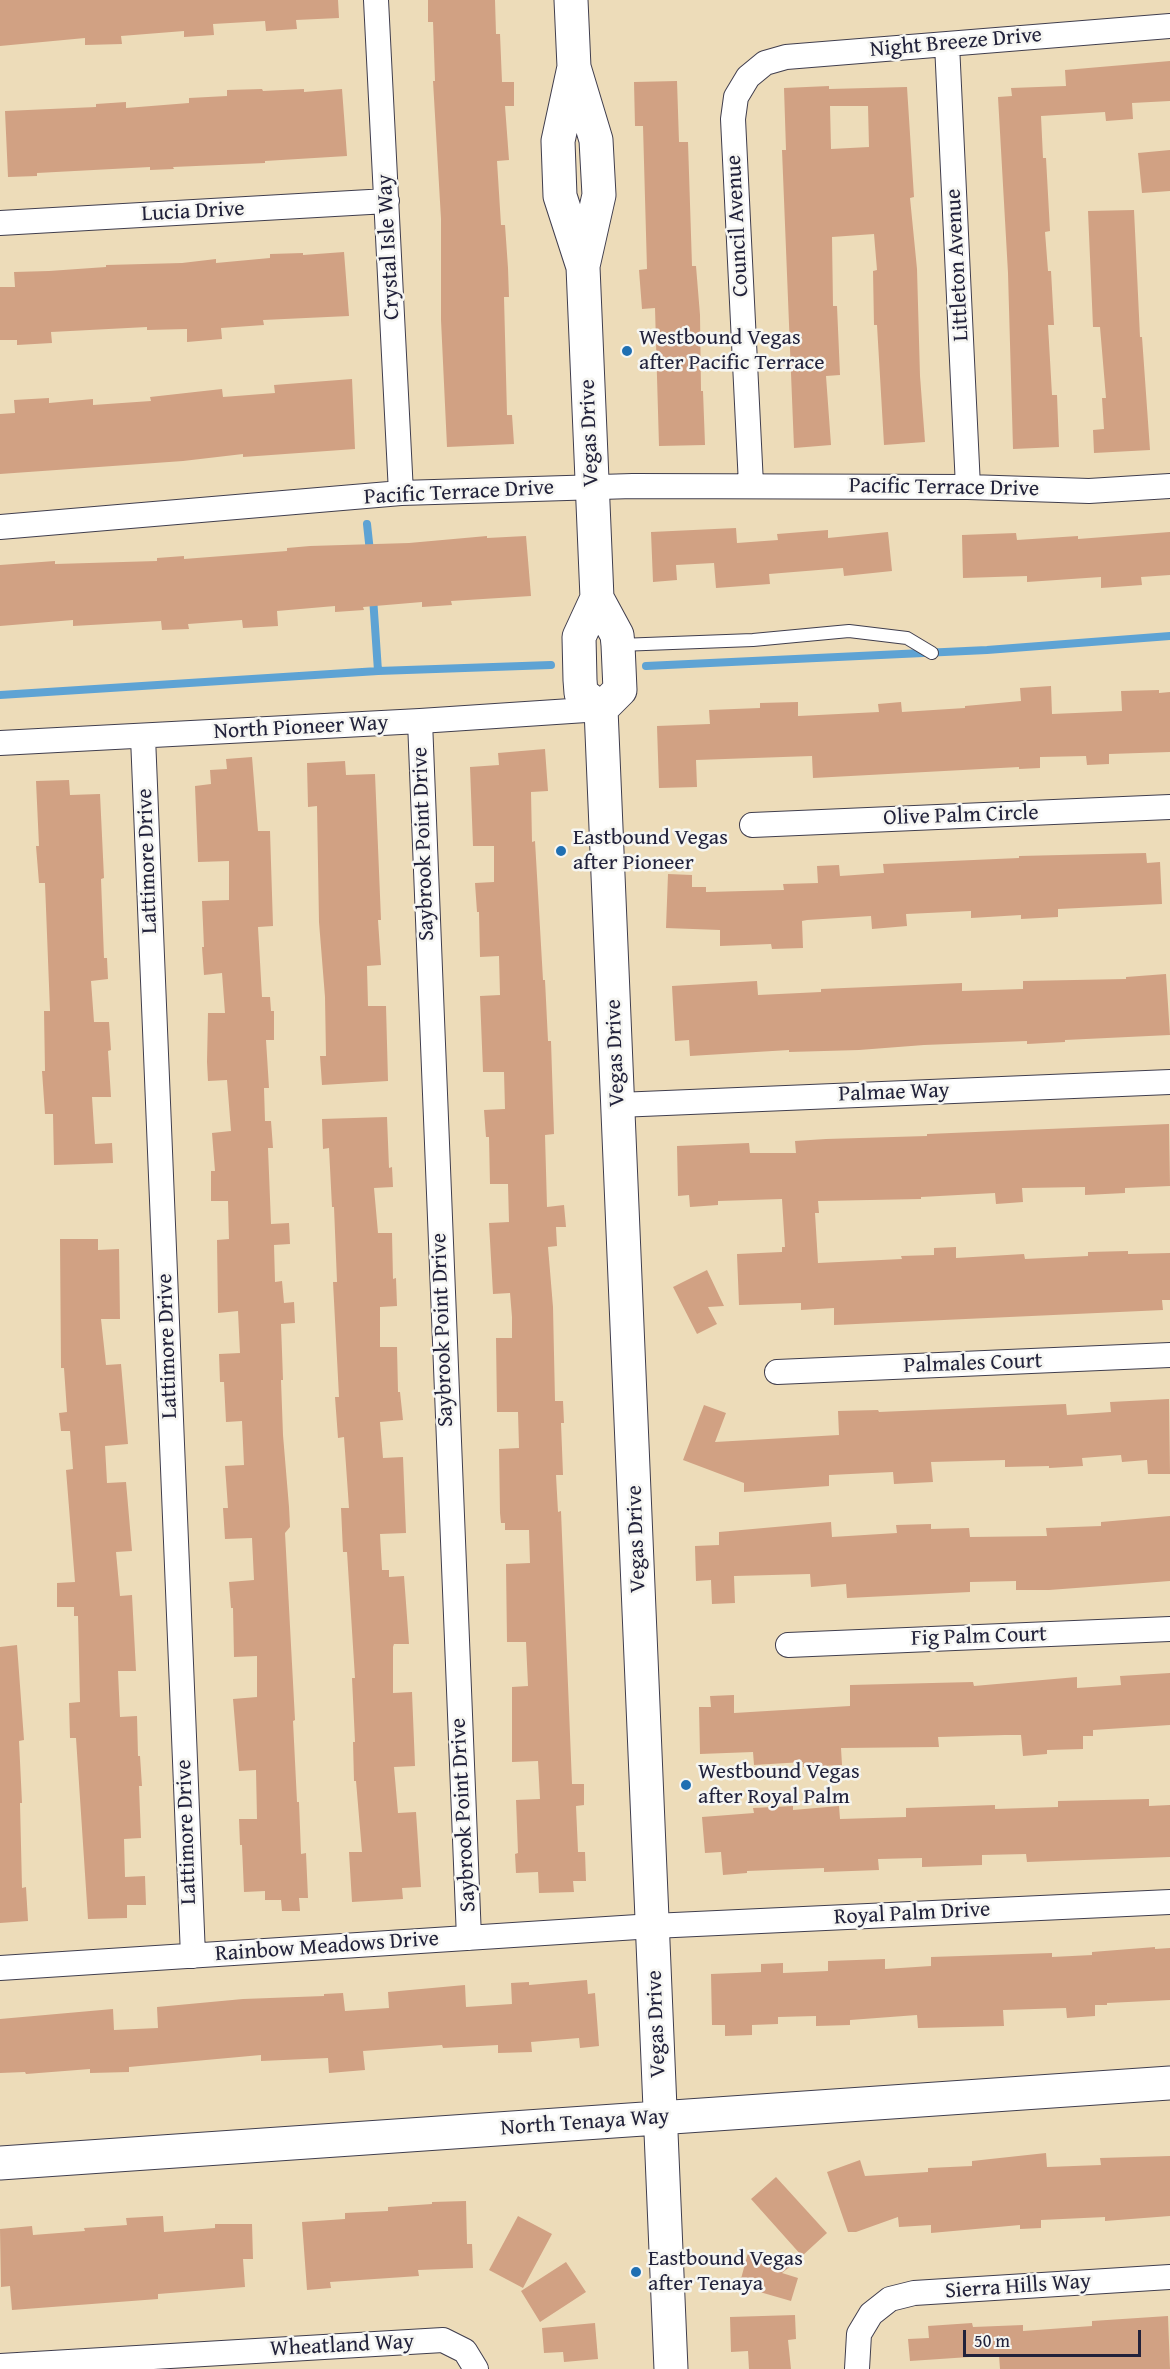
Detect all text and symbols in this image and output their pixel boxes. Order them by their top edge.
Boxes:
street label: Night Breeze Drive [869,22,1043,64]
street label: Council Avenue [721,154,755,298]
street label: Crystal Isle Way [372,173,406,321]
street label: Littleton Avenue [941,188,975,342]
street label: Lucia Drive [141,196,245,228]
place label: Westbound Vegas after Pacific Terrace [639,325,825,376]
marker: Westbound Vegas after Pacific Terrace [620,344,634,358]
street label: Vegas Drive [575,379,605,487]
street label: Pacific Terrace Drive [849,473,1039,503]
street label: Pacific Terrace Drive [363,475,555,511]
street label: North Pioneer Way [213,710,389,746]
street label: Saybrook Point Drive [407,746,441,942]
street label: Lattimore Drive [132,788,164,934]
street label: Olive Palm Circle [883,800,1039,832]
place label: Eastbound Vegas after Pioneer [573,825,728,876]
marker: Eastbound Vegas after Pioneer [554,844,568,858]
street label: Vegas Drive [601,999,631,1107]
street label: Palmae Way [838,1078,950,1108]
street label: Saybrook Point Drive [426,1232,460,1428]
street label: Lattimore Drive [152,1273,184,1419]
street label: Palmales Court [903,1348,1043,1380]
street label: Vegas Drive [622,1485,652,1593]
street label: Fig Palm Court [911,1621,1047,1653]
street label: Saybrook Point Drive [446,1717,482,1913]
street label: Lattimore Drive [171,1759,203,1905]
place label: Westbound Vegas after Royal Palm [698,1759,860,1810]
marker: Westbound Vegas after Royal Palm [679,1778,693,1792]
street label: Royal Palm Drive [833,1897,991,1931]
street label: Rainbow Meadows Drive [214,1926,440,1968]
street label: Vegas Drive [642,1970,672,2078]
street label: North Tenaya Way [500,2104,670,2142]
place label: Eastbound Vegas after Tenaya [648,2246,803,2298]
marker: Eastbound Vegas after Tenaya [629,2265,643,2279]
street label: Sierra Hills Way [944,2269,1092,2305]
scale bar [966,2318,1144,2356]
text: 50 m [974,2327,1010,2354]
street label: Wheatland Way [269,2329,415,2363]

